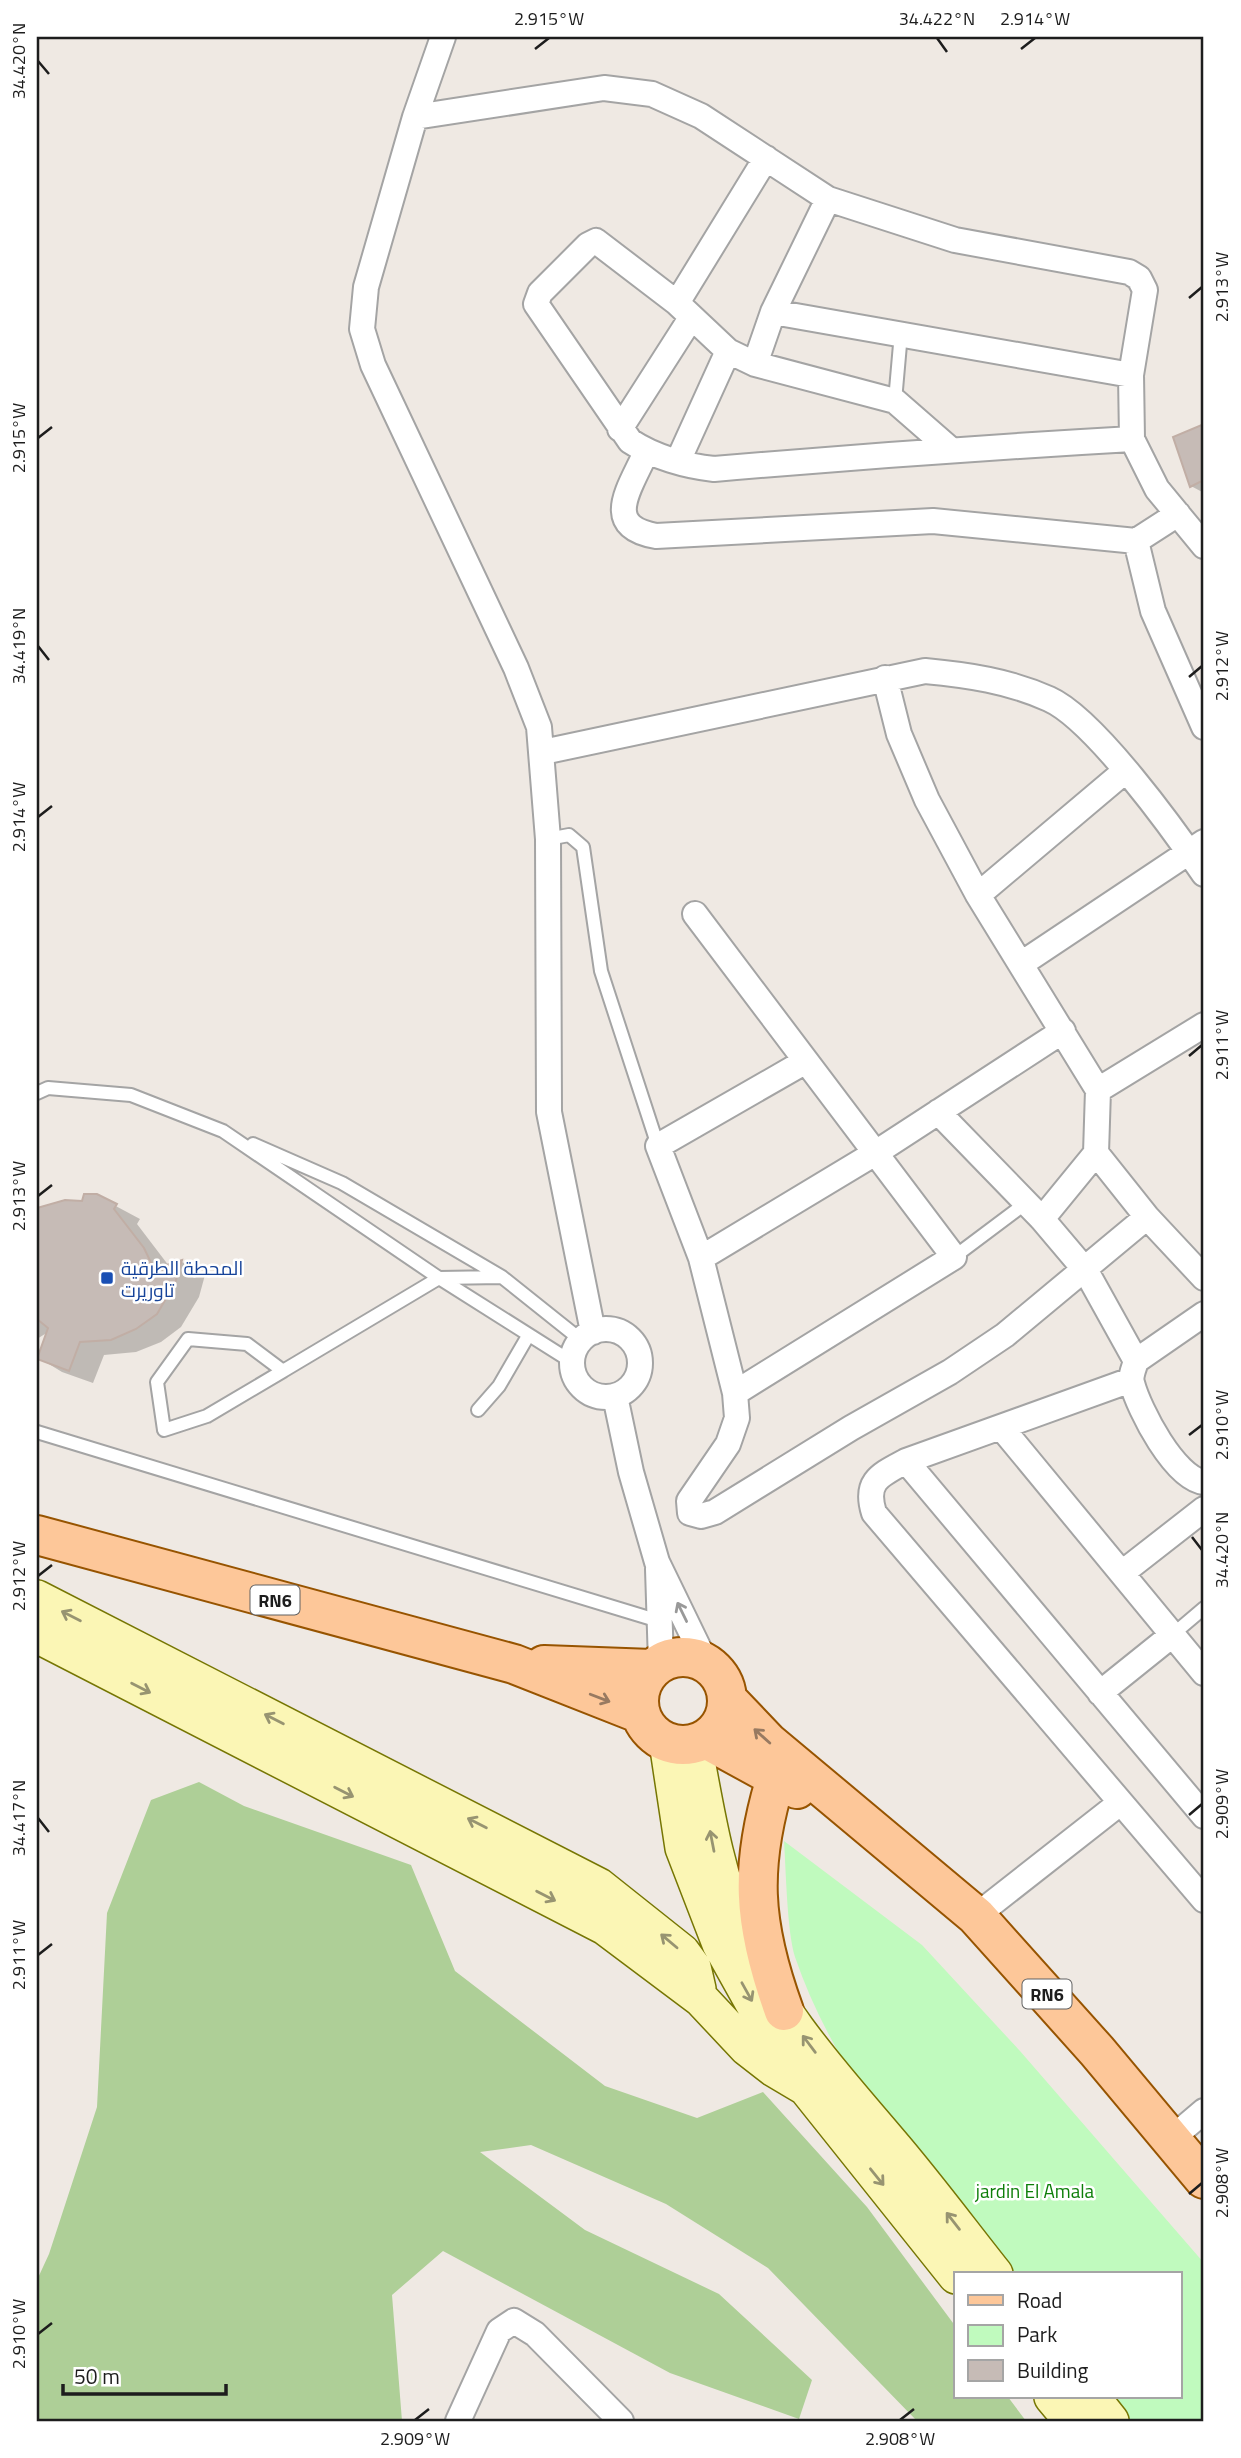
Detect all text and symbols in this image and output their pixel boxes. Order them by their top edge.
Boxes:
text: 2.915°W [514,5,584,32]
text: 34.422°N [899,5,975,32]
text: 2.914°W [1000,5,1070,32]
text: 34.420°N [5,23,32,99]
text: 2.913°W [1208,252,1235,322]
text: 2.915°W [5,403,32,473]
text: 34.419°N [5,608,32,684]
text: 2.912°W [1208,631,1235,701]
text: 2.914°W [5,782,32,852]
text: 2.911°W [1208,1010,1235,1080]
text: 2.913°W [5,1161,32,1231]
place label: المحطة الطرقية تاوريرت [121,1253,243,1304]
marker: المحطة الطرقية تاوريرت [99,1270,115,1286]
text: 2.910°W [1208,1390,1235,1460]
text: 34.420°N [1208,1512,1235,1588]
text: 2.912°W [5,1541,32,1611]
road number: RN6 [250,1586,300,1615]
one-way arrow [674,1602,688,1623]
one-way arrow [61,1609,82,1622]
one-way arrow [130,1682,151,1696]
one-way arrow [589,1692,610,1705]
one-way arrow [264,1712,285,1726]
one-way arrow [753,1728,771,1744]
text: 2.909°W [1208,1769,1235,1839]
text: 34.417°N [5,1780,32,1856]
one-way arrow [333,1786,353,1800]
one-way arrow [467,1815,488,1829]
one-way arrow [705,1830,718,1853]
one-way arrow [535,1889,556,1903]
text: 2.911°W [5,1920,32,1990]
one-way arrow [661,1934,679,1949]
road number: RN6 [1023,1980,1072,2008]
one-way arrow [740,1981,754,2001]
one-way arrow [802,2035,817,2054]
text: 2.908°W [1208,2148,1235,2218]
one-way arrow [870,2168,885,2186]
park label: jardin El Amala [975,2176,1095,2205]
one-way arrow [945,2212,960,2230]
legend [954,2272,1182,2398]
text: Road [1017,2284,1062,2316]
text: 2.910°W [5,2299,32,2369]
text: Park [1017,2318,1057,2350]
scale bar [63,2353,226,2397]
text: Building [1017,2354,1089,2386]
text: 50 m [74,2360,120,2392]
text: 2.909°W [380,2425,450,2452]
text: 2.908°W [865,2425,935,2452]

